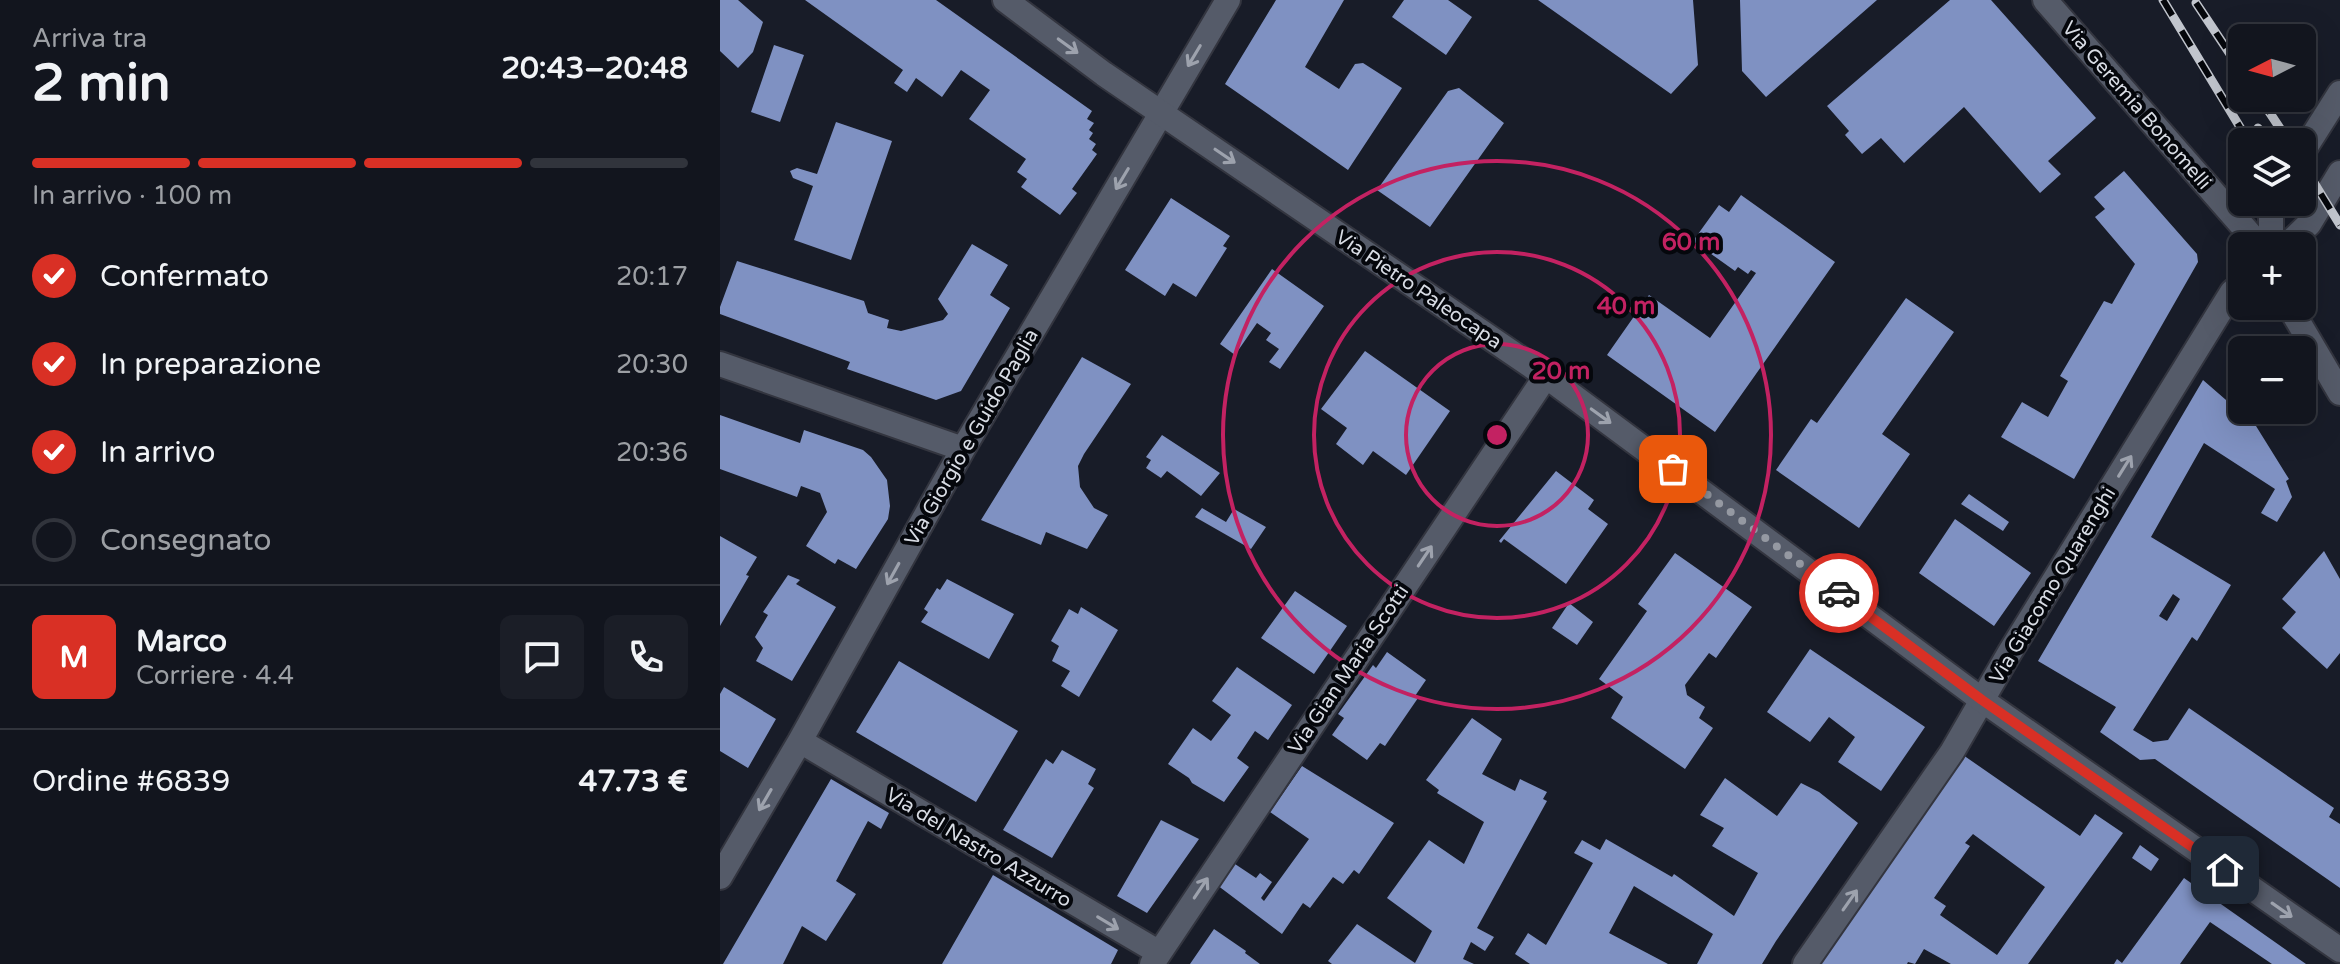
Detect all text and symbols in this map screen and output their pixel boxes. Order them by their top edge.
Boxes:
street label: Via Geremia Bonomelli [2057,17,2216,195]
text: Arriva tra [32,23,147,54]
north arrow [2228,24,2316,112]
map controls [2228,24,2316,424]
one-way arrow [1056,38,1078,55]
one-way arrow [1186,44,1202,67]
text: 20:43–20:48 [501,50,688,87]
text: 2 min [32,52,171,115]
button: layers [2228,128,2316,216]
one-way arrow [1214,148,1236,164]
one-way arrow [1113,167,1129,190]
text: In arrivo · 100 m [32,180,232,211]
street label: Via Pietro Paleocapa [1331,225,1506,354]
text: 60 m [1662,228,1720,257]
button: + [2228,232,2316,320]
icon: check [32,254,76,298]
text: Confermato [100,258,269,295]
text: 20:17 [616,261,688,292]
text: 40 m [1597,292,1655,321]
street label: Via Giorgio e Guido Paglia [900,325,1044,550]
button: − [2228,336,2316,424]
icon: check [32,342,76,386]
text: In preparazione [100,346,321,383]
text: 20:30 [616,349,688,380]
text: 20 m [1532,357,1590,386]
one-way arrow [1589,407,1611,424]
centre of rings [1483,421,1511,449]
icon: check [32,430,76,474]
text: In arrivo [100,434,216,471]
pin [1639,435,1707,503]
text: 20:36 [616,437,688,468]
icon: bag [1651,447,1695,491]
one-way arrow [2117,455,2133,478]
street label: Via Giacomo Quarenghi [1985,483,2121,688]
text: Consegnato [100,522,271,559]
one-way arrow [1417,546,1433,568]
courier [1799,553,1879,633]
one-way arrow [885,562,901,585]
icon: car [1817,571,1861,615]
street label: Via Gian Maria Scotti [1283,580,1414,759]
button: chat [500,615,584,699]
button: phone [604,615,688,699]
text: Marco [136,623,227,660]
text: M [60,639,88,676]
text: Corriere · 4.4 [136,660,294,691]
text: Ordine #6839 [32,763,230,800]
text: 47.73 € [578,763,688,800]
street label: Via del Nastro Azzurro [881,783,1076,913]
one-way arrow [757,788,773,811]
pin [2191,836,2259,904]
icon: home [2203,848,2247,892]
one-way arrow [1193,877,1209,899]
one-way arrow [1842,890,1858,912]
one-way arrow [2271,902,2293,918]
one-way arrow [1096,915,1119,931]

